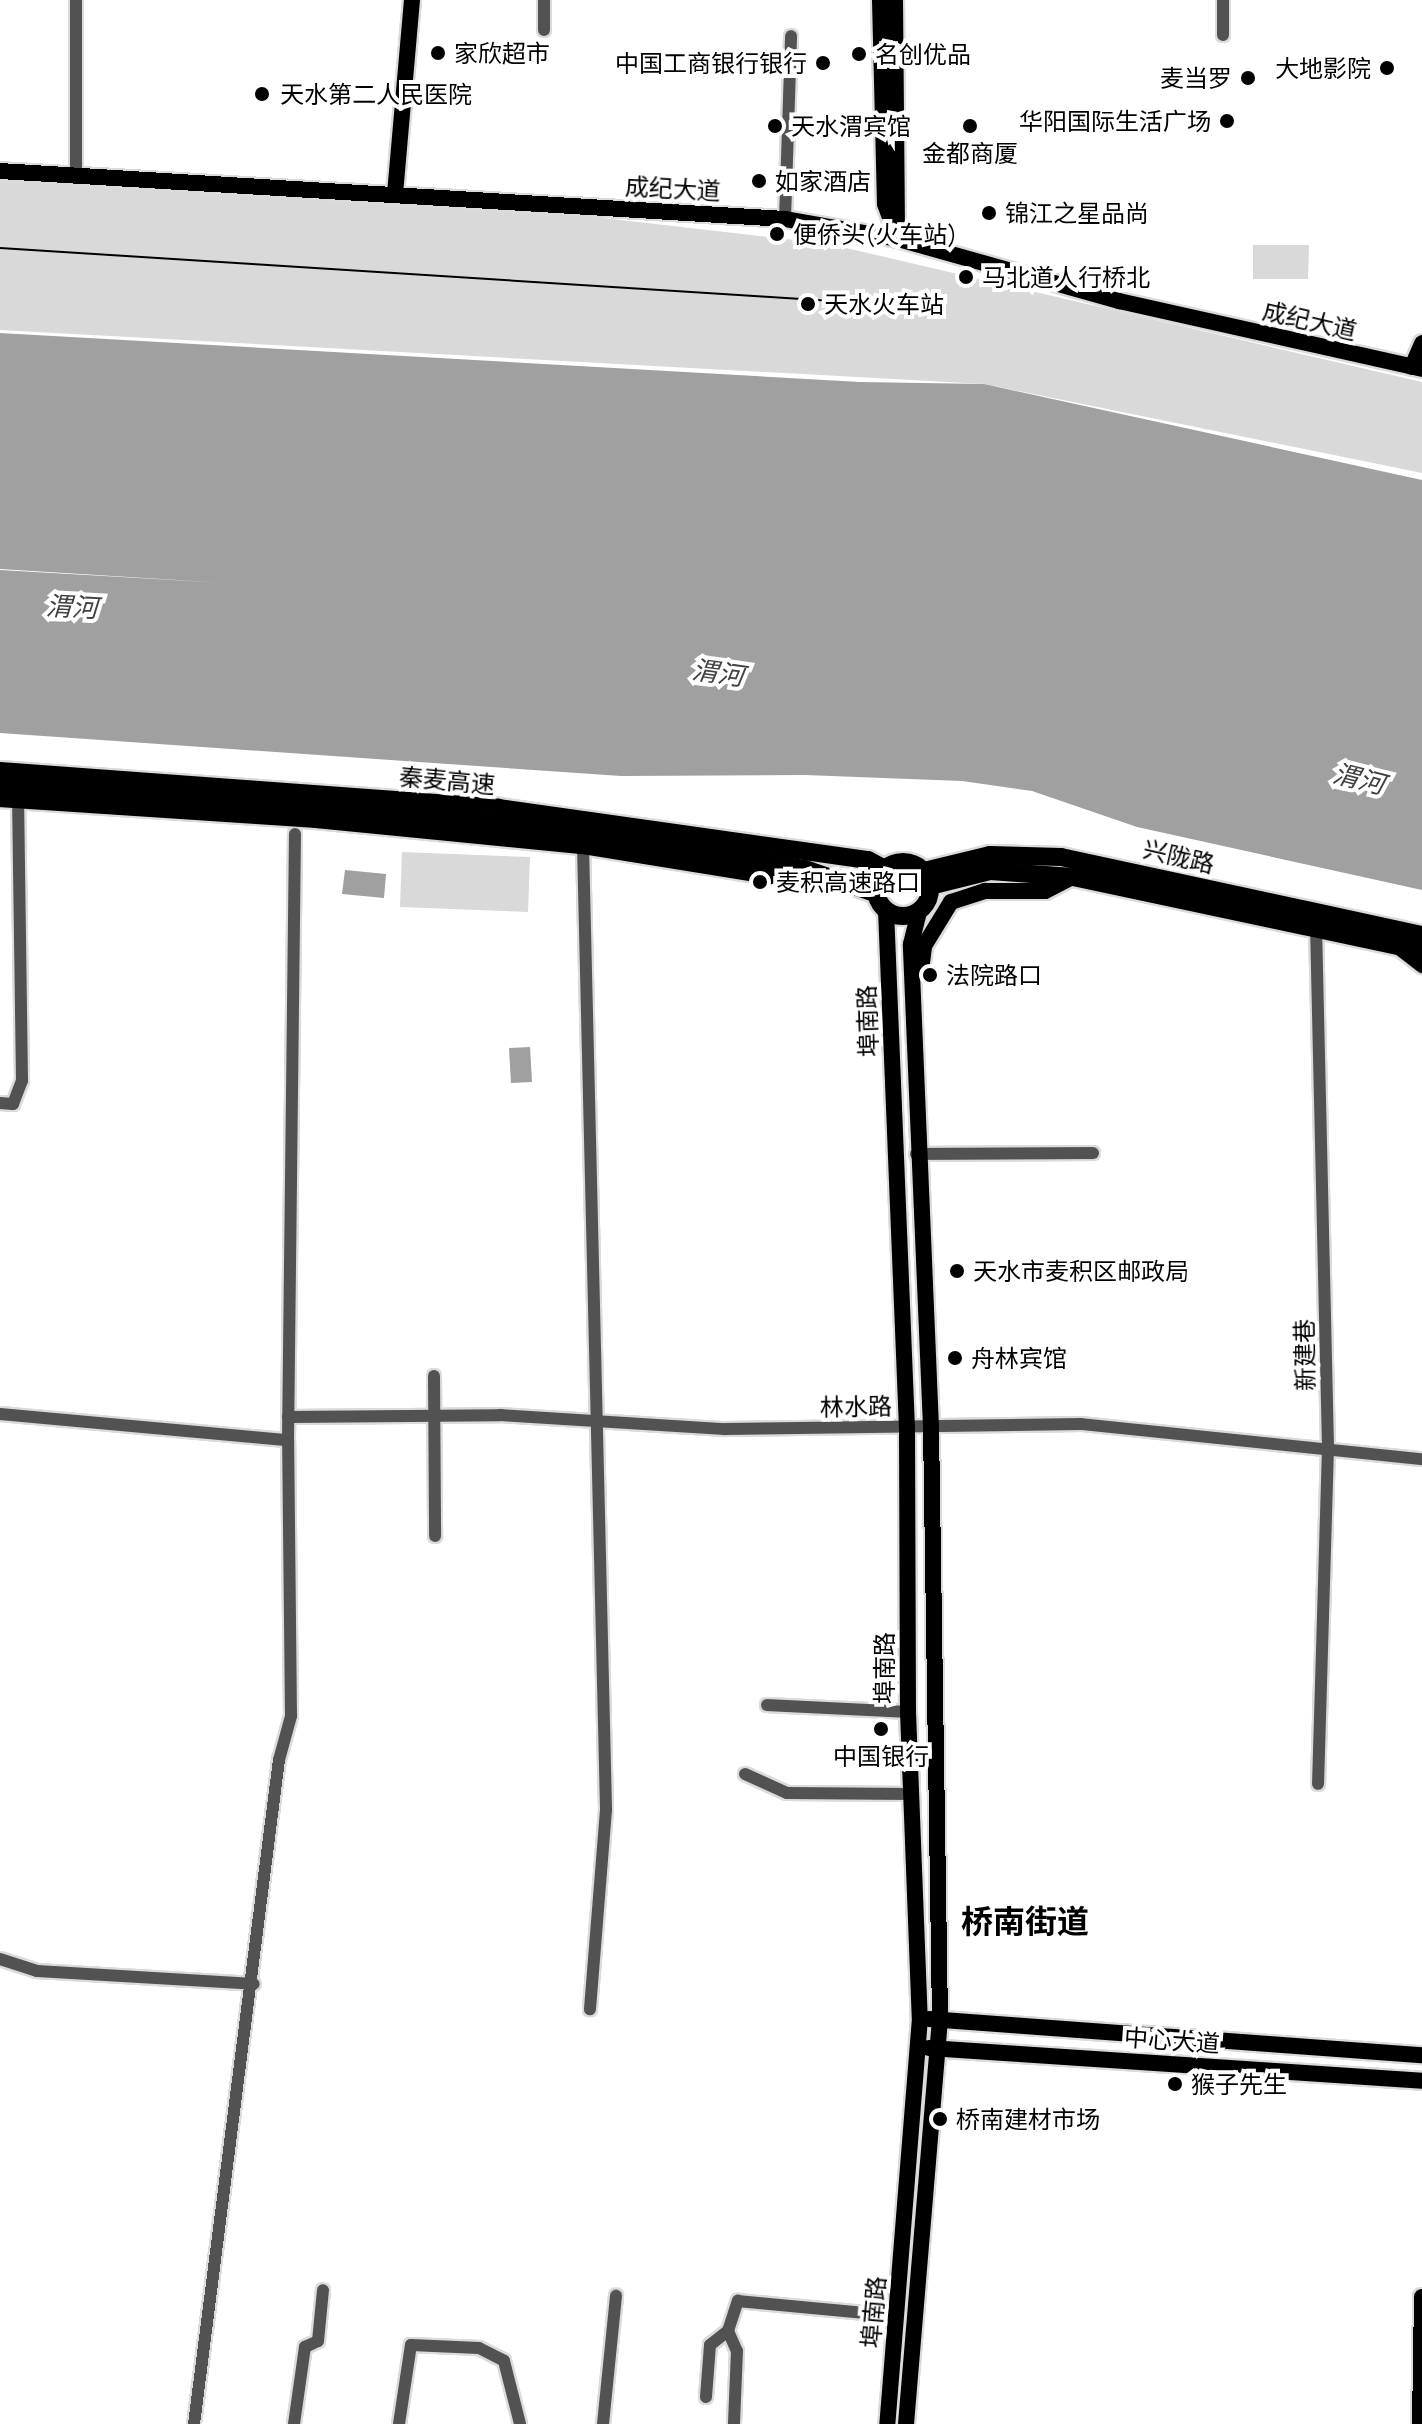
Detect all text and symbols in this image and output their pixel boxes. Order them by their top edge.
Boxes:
place label: 家欣超市 [454,39,550,67]
place label: 名创优品 [875,40,971,68]
marker: 家欣超市 [429,44,447,62]
marker: 名创优品 [850,45,868,63]
place label: 中国工商银行银行 [615,49,807,77]
marker: 中国工商银行银行 [814,54,832,72]
place label: 大地影院 [1275,54,1371,82]
marker: 大地影院 [1378,59,1396,77]
place label: 麦当罗 [1160,64,1232,92]
marker: 麦当罗 [1239,69,1257,87]
place label: 天水第二人民医院 [280,80,472,108]
marker: 天水第二人民医院 [251,83,273,105]
place label: 华阳国际生活广场 [1019,107,1211,135]
place label: 天水渭宾馆 [791,112,911,140]
marker: 华阳国际生活广场 [1218,112,1236,130]
marker: 天水渭宾馆 [766,117,784,135]
marker: 金都商厦 [961,117,979,135]
place label: 金都商厦 [922,139,1018,167]
place label: 如家酒店 [775,167,871,195]
street label: 成纪大道 [624,171,722,205]
marker: 如家酒店 [750,172,768,190]
place label: 锦江之星品尚 [1005,199,1149,227]
marker: 锦江之星品尚 [980,204,998,222]
place label: 便侨头(火车站) [793,220,957,248]
marker: 便侨头(火车站) [768,225,786,243]
place label: 马北道人行桥北 [982,263,1150,291]
marker: 马北道人行桥北 [957,268,975,286]
place label: 天水火车站 [824,290,944,318]
marker: 天水火车站 [799,295,817,313]
street label: 成纪大道 [1260,295,1360,345]
water label: 渭河 [45,590,99,624]
water label: 渭河 [690,654,746,692]
water label: 渭河 [1330,758,1388,800]
street label: 秦麦高速 [398,761,496,799]
street label: 兴陇路 [1141,834,1217,878]
place label: 麦积高速路口 [776,868,920,896]
marker: 麦积高速路口 [751,873,769,891]
place label: 法院路口 [946,961,1042,989]
marker: 法院路口 [921,966,939,984]
street label: 埠南路 [851,985,883,1057]
place label: 天水市麦积区邮政局 [973,1257,1189,1285]
marker: 天水市麦积区邮政局 [948,1262,966,1280]
street label: 新建巷 [1289,1319,1319,1391]
place label: 舟林宾馆 [971,1344,1067,1372]
marker: 舟林宾馆 [946,1349,964,1367]
street label: 林水路 [820,1391,892,1421]
street label: 埠南路 [870,1632,898,1704]
marker: 中国银行 [872,1720,890,1738]
place label: 中国银行 [833,1742,929,1770]
district label: 桥南街道 [961,1902,1089,1940]
street label: 中心大道 [1123,2022,1221,2058]
place label: 猴子先生 [1191,2070,1287,2098]
marker: 猴子先生 [1166,2075,1184,2093]
place label: 桥南建材市场 [956,2105,1100,2133]
marker: 桥南建材市场 [931,2110,949,2128]
street label: 埠南路 [856,2275,890,2349]

